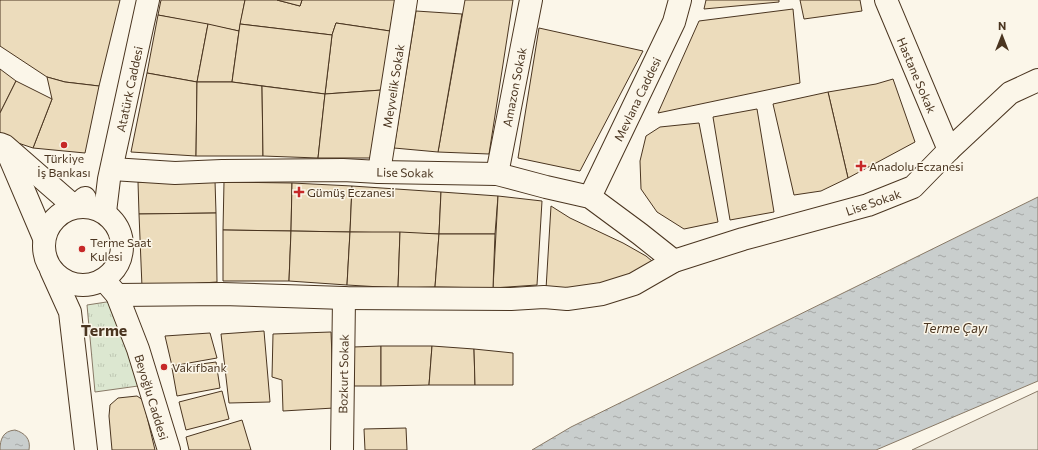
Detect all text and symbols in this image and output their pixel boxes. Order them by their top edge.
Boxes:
north arrow [982,16,1022,56]
text: N [998,19,1006,32]
street label: Hastane Sokak [895,35,939,115]
street label: Meyvelik Sokak [379,43,407,129]
street label: Atatürk Caddesi [113,45,145,133]
street label: Amazon Sokak [499,46,529,128]
street label: Mevlana Caddesi [611,55,663,143]
marker: Türkiye İş Bankası [59,140,69,150]
place label: Türkiye İş Bankası [37,151,91,179]
place label: Anadolu Eczanesi [869,159,964,173]
marker: Anadolu Eczanesi [856,161,866,171]
street label: Lise Sokak [376,164,434,180]
place label: Gümüş Eczanesi [307,185,394,199]
street label: Lise Sokak [844,186,903,218]
marker: Gümüş Eczanesi [294,187,304,197]
place label: Terme Saat Kulesi [90,235,152,263]
marker: Terme Saat Kulesi [77,244,87,254]
district label: Terme [81,320,127,339]
water label: Terme Çayı [922,320,988,336]
street label: Bozkurt Sokak [335,334,351,414]
street label: Beyoğlu Caddesi [132,352,172,442]
place label: Vakıfbank [172,360,227,374]
marker: Vakıfbank [159,362,169,372]

